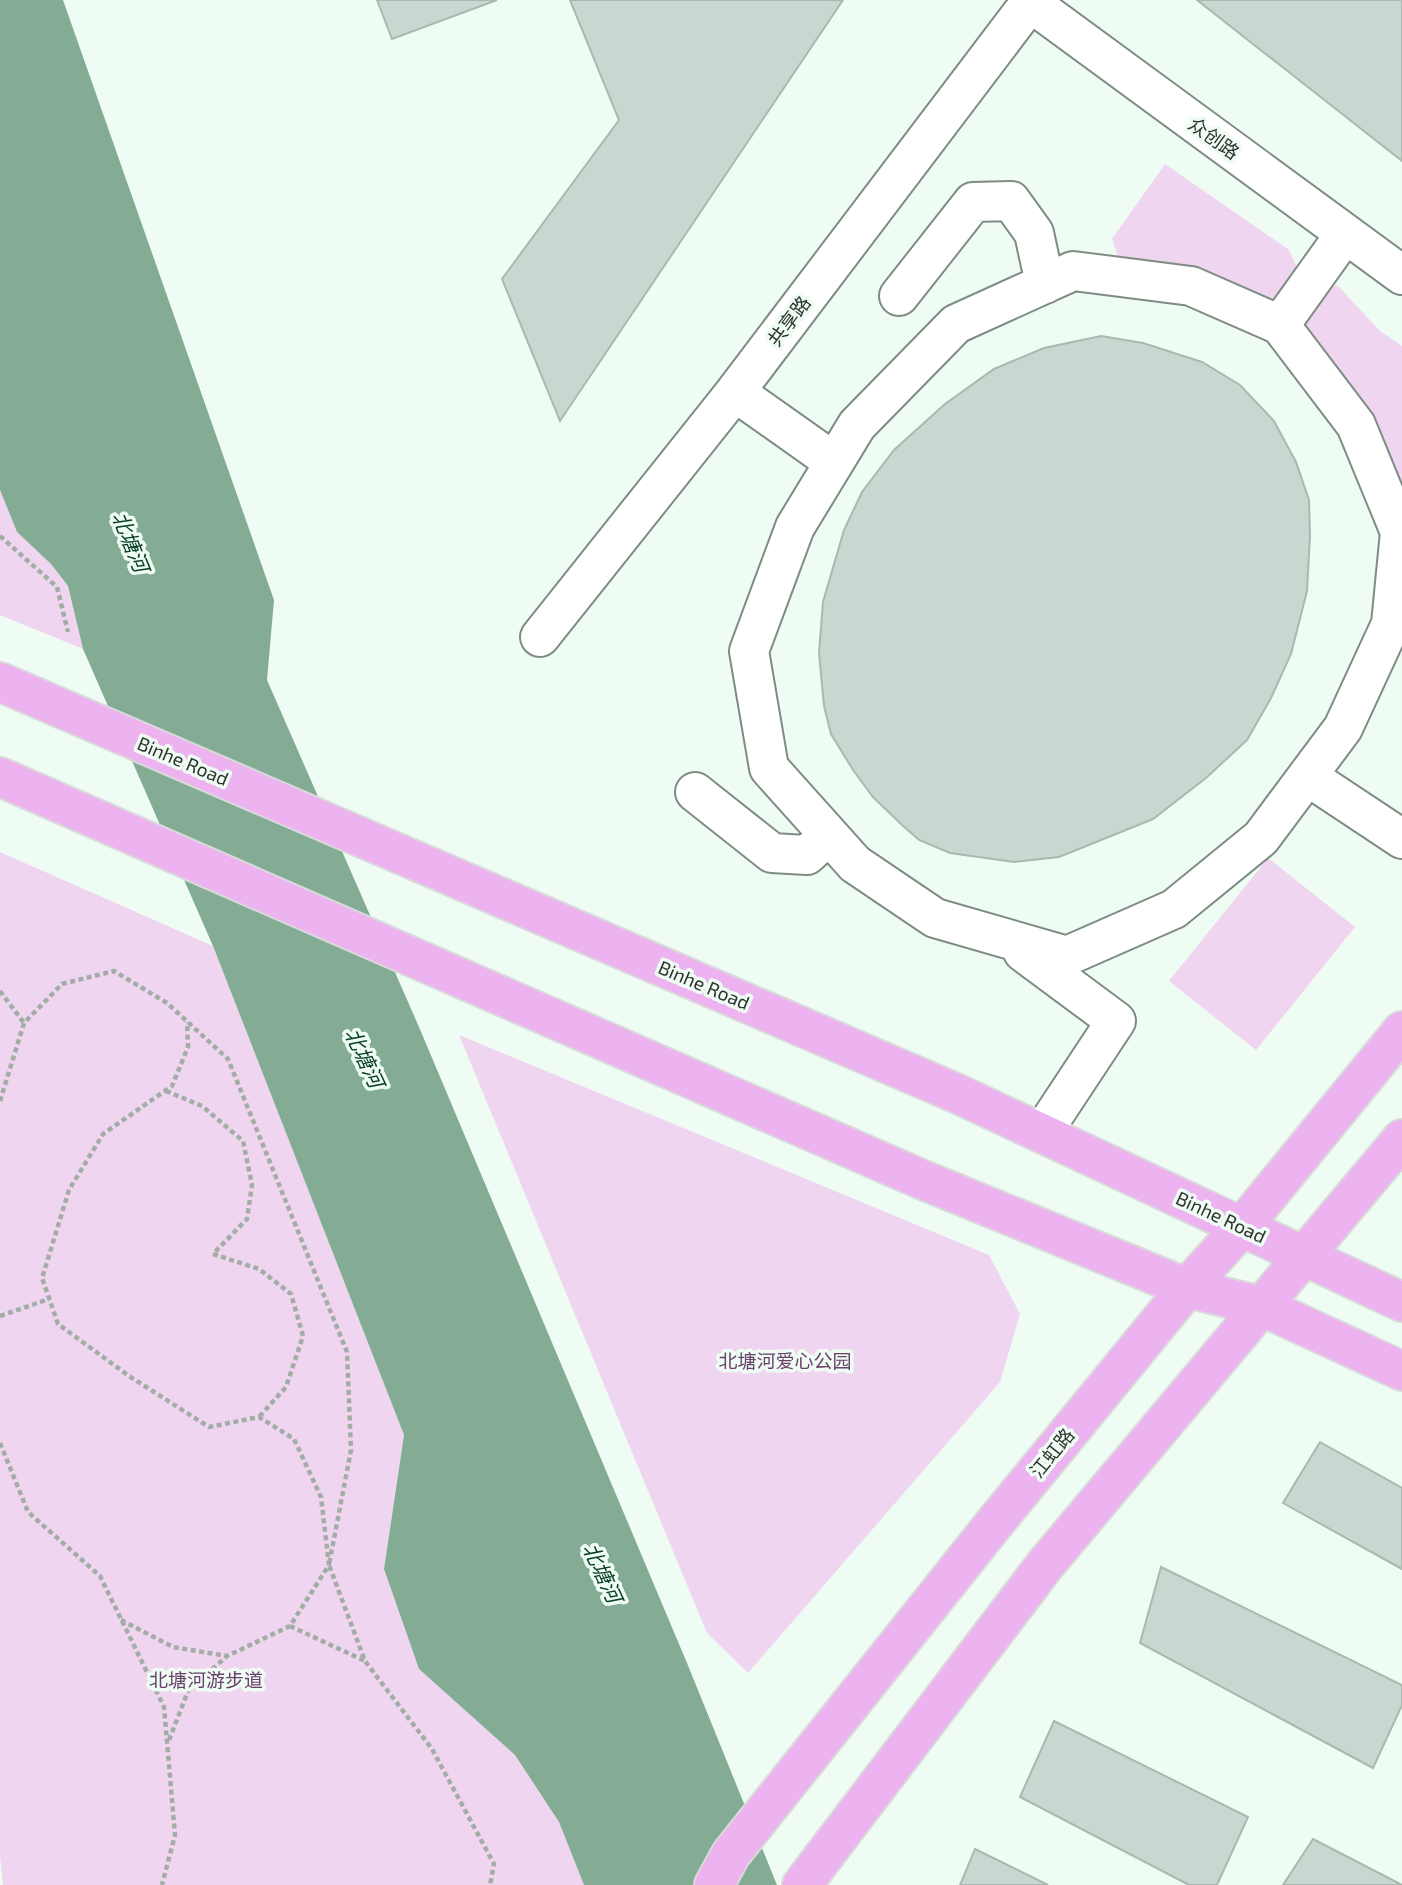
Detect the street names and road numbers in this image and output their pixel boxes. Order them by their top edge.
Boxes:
street label: 众创路 [1184,112,1244,164]
street label: 共享路 [762,291,815,350]
street label: Binhe Road [134,731,232,790]
street label: Binhe Road [655,955,753,1014]
street label: Binhe Road [1172,1186,1270,1247]
street label: 江虹路 [1025,1423,1078,1482]

